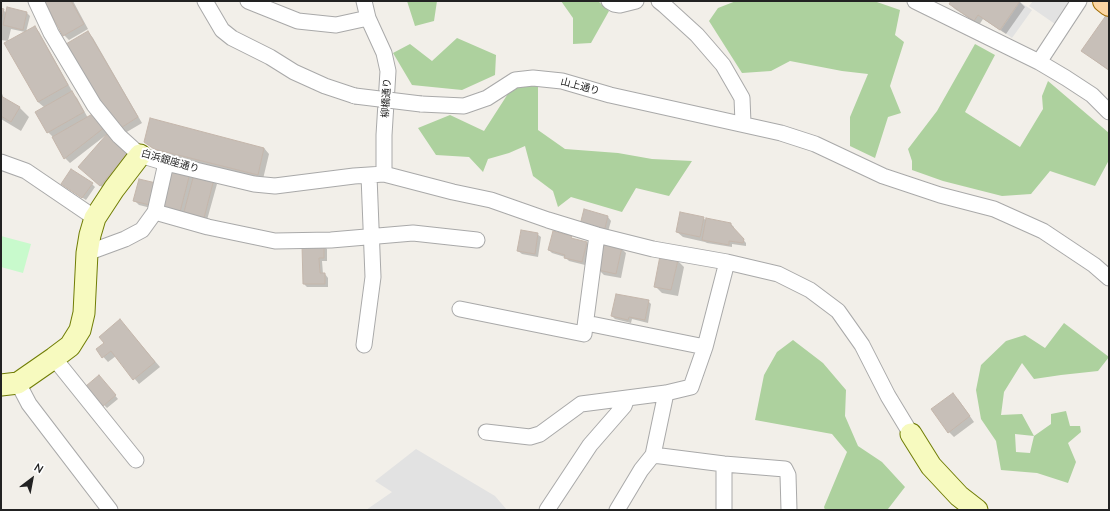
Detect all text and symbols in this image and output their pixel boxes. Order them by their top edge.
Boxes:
street label: 山上通り [559,76,601,98]
street label: 柳橋通り [380,78,394,118]
street label: 白浜銀座通り [140,148,200,176]
north arrow [12,459,52,499]
text: N [31,460,46,477]

